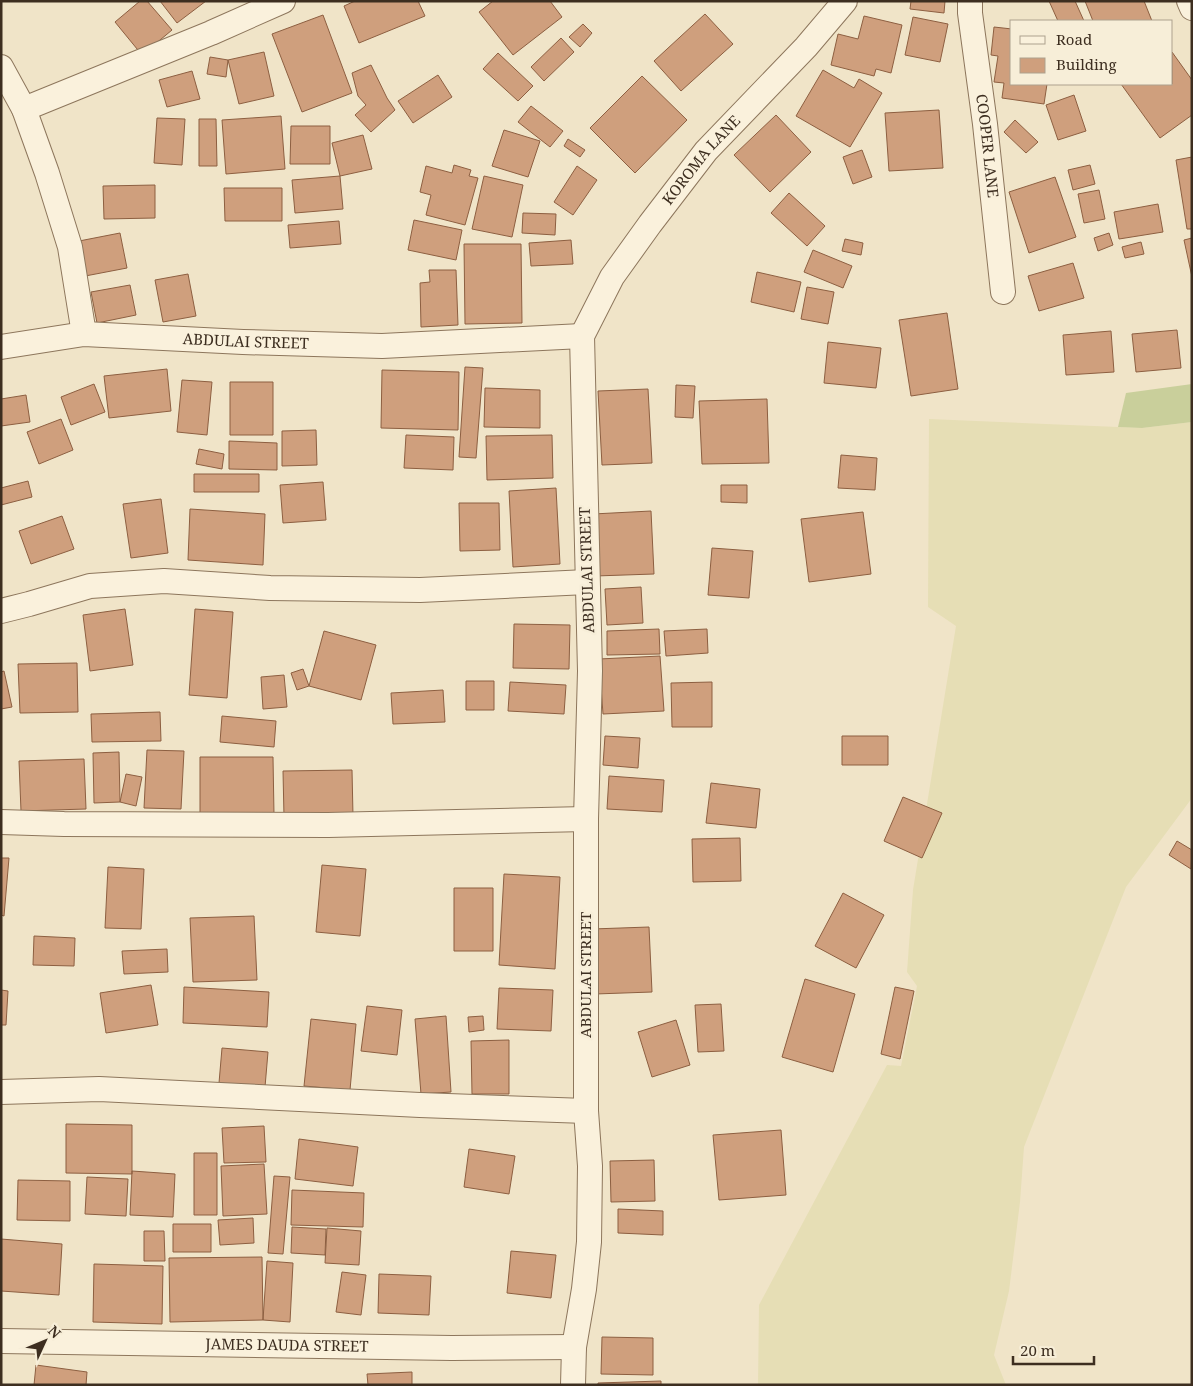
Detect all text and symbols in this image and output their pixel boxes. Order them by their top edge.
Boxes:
legend [1010,20,1173,85]
text: Road [1056,29,1092,49]
text: Building [1056,54,1117,74]
street label: COOPER LANE [972,93,1004,199]
street label: KOROMA LANE [657,110,744,208]
street label: ABDULAI STREET [182,328,309,353]
street label: ABDULAI STREET [574,507,598,633]
street label: ABDULAI STREET [575,912,595,1038]
north arrow [20,1316,70,1366]
text: N [44,1321,65,1342]
street label: JAMES DAUDA STREET [204,1333,369,1356]
scale bar [1013,1334,1094,1366]
text: 20 m [1020,1340,1055,1360]

